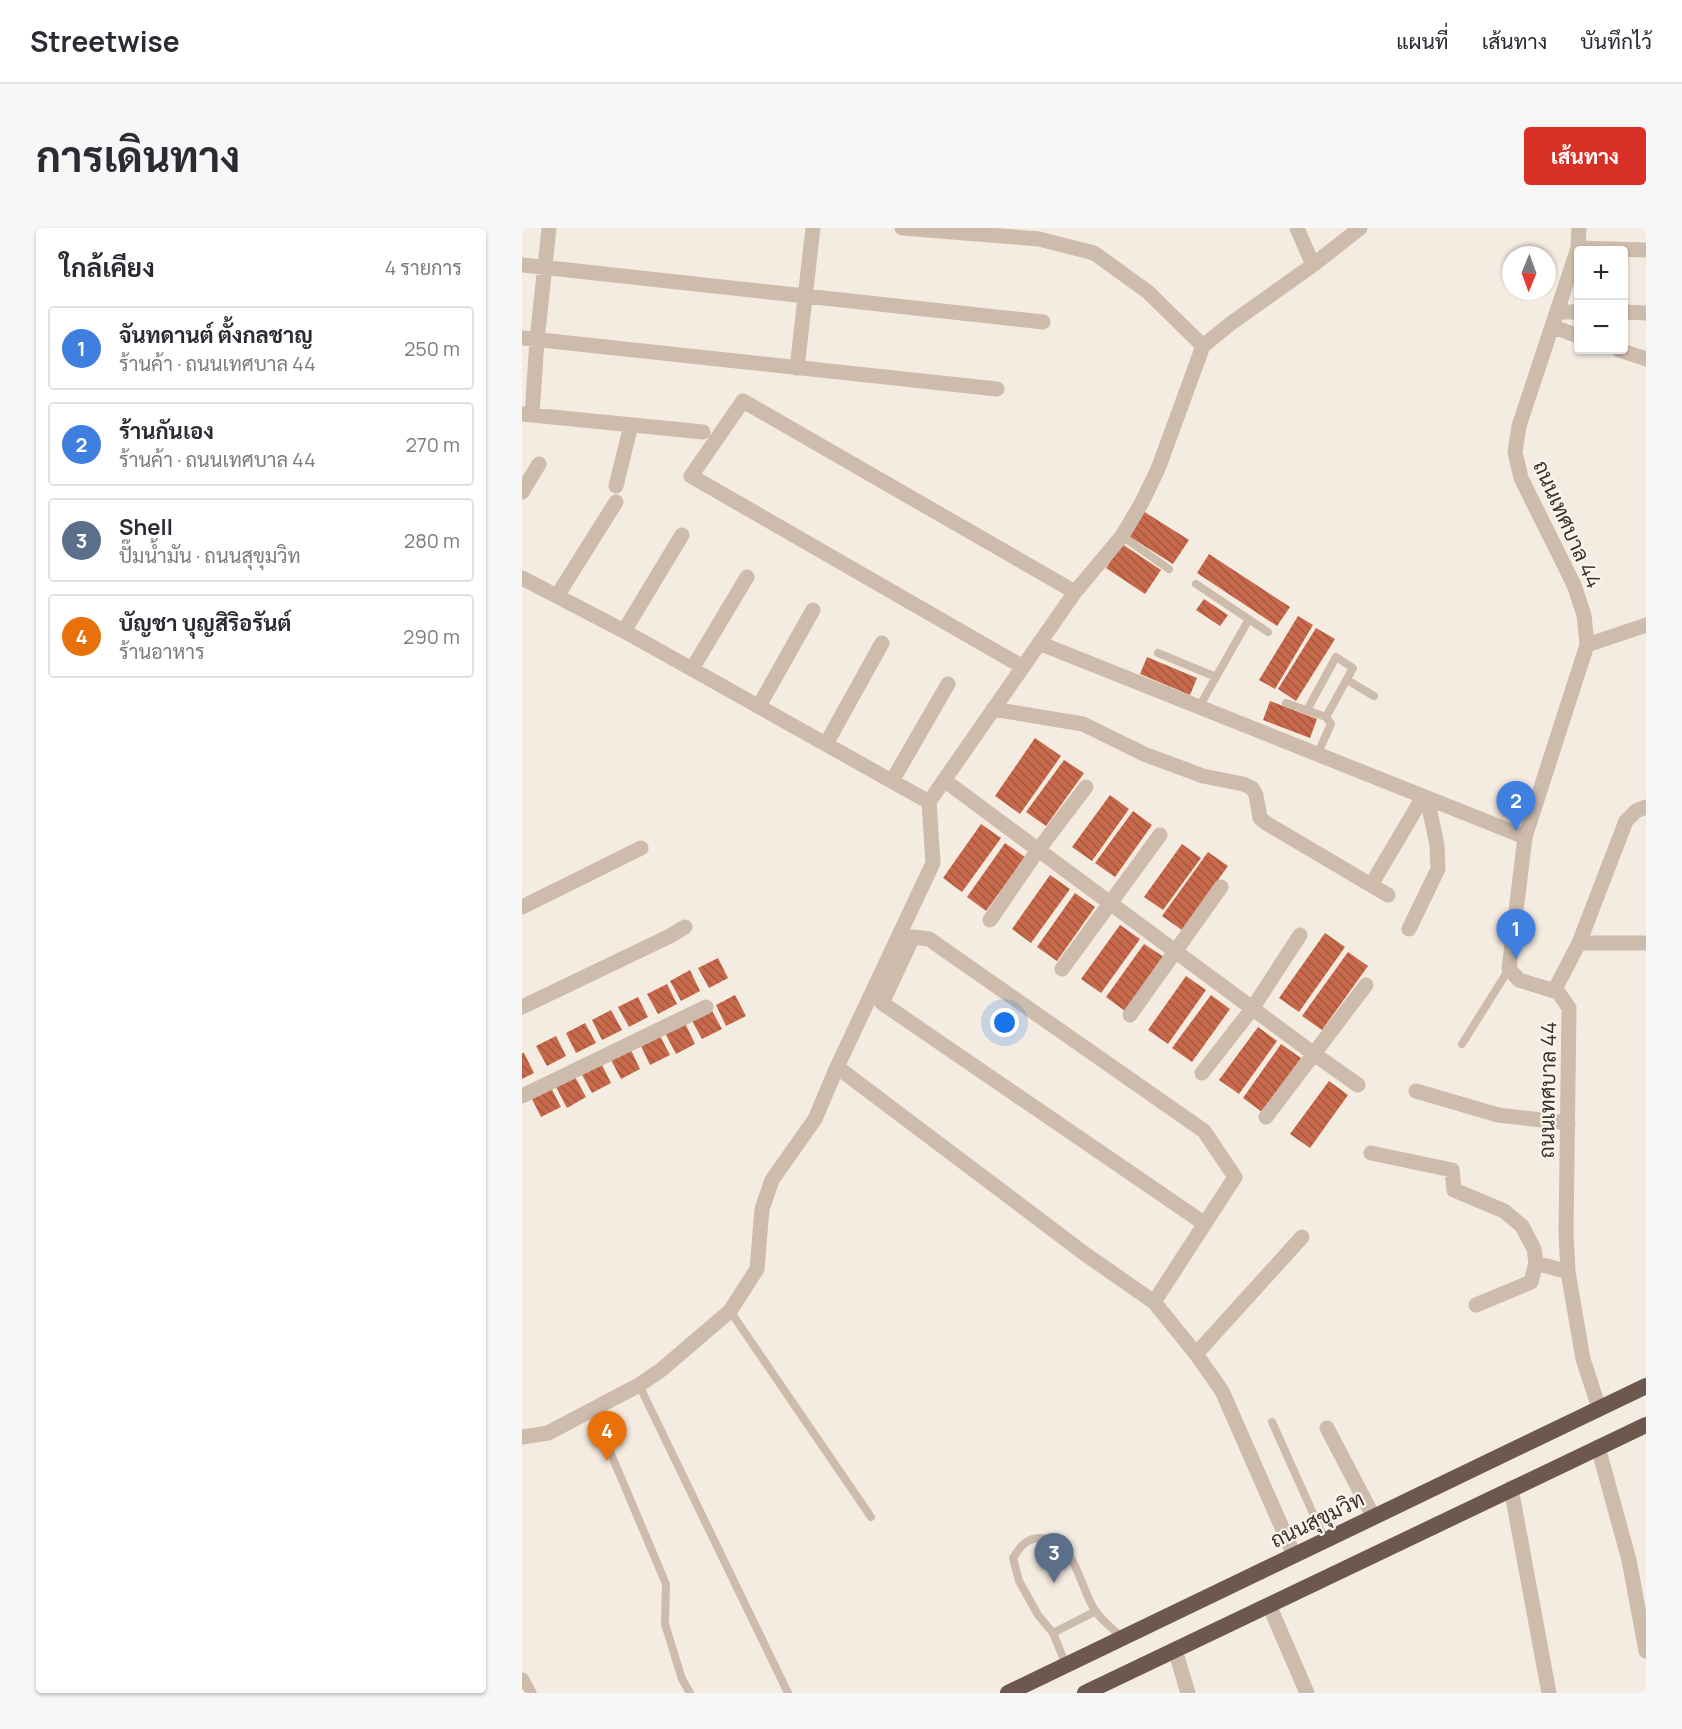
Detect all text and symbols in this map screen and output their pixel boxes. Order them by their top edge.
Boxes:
text: Streetwise [30,22,180,60]
text: แผนที่ [1396,27,1449,55]
text: เส้นทาง [1482,27,1547,55]
text: บันทึกไว้ [1580,27,1652,55]
text: การเดินทาง [36,127,240,185]
button: เส้นทาง [1524,127,1646,185]
north arrow [1502,246,1556,300]
map controls [1574,246,1628,354]
button: + [1574,246,1628,300]
text: ใกล้เคียง [60,249,155,285]
text: 4 รายการ [384,254,462,281]
button: − [1574,300,1628,354]
text: จันทดานต์ ตั้งกลชาญ [119,320,313,350]
text: 1 [77,335,86,362]
text: 250 m [404,335,460,362]
text: ร้านค้า · ถนนเทศบาล 44 [119,350,316,377]
text: ร้านกันเอง [119,416,214,446]
text: 2 [76,431,87,458]
text: 270 m [405,431,460,458]
text: ร้านค้า · ถนนเทศบาล 44 [119,446,316,473]
street label: ถนนเทศบาล 44 [1527,456,1609,592]
text: Shell [119,512,173,542]
text: 3 [76,527,87,554]
text: 280 m [404,527,460,554]
text: ปั๊มน้ำมัน · ถนนสุขุมวิท [119,542,301,569]
text: บัญชา บุญสิริอรันต์ [119,608,291,638]
text: 4 [75,623,88,650]
text: 290 m [403,623,460,650]
text: ร้านอาหาร [119,638,205,665]
pin: 2 [1496,782,1536,831]
pin: 1 [1496,910,1536,959]
your location [990,1008,1019,1037]
street label: ถนนเทศบาล 44 [1532,1021,1562,1159]
pin: 4 [588,1412,626,1461]
street label: ถนนสุขุมวิท [1265,1484,1369,1555]
pin: 3 [1034,1534,1074,1583]

